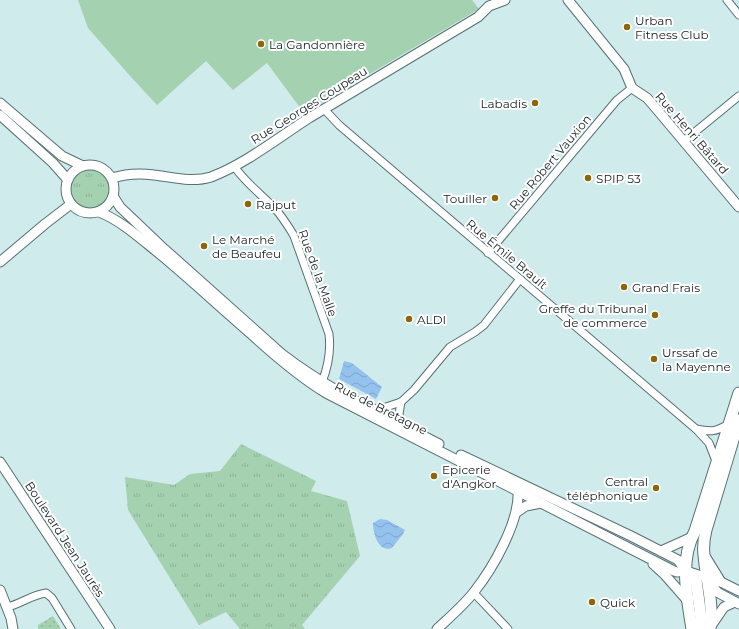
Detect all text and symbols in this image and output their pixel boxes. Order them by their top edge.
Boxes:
place label: Urban Fitness Club [635,13,709,42]
marker: Urban Fitness Club [622,22,632,32]
place label: La Gandonnière [269,37,365,52]
marker: La Gandonnière [256,39,266,49]
street label: Rue Georges Coupeau [248,63,370,147]
street label: Rue Henri Bâtard [652,89,732,177]
place label: Labadis [480,96,527,111]
marker: Labadis [530,98,540,108]
street label: Rue Robert Vauxion [506,111,594,213]
place label: SPIP 53 [596,171,641,186]
marker: SPIP 53 [583,173,593,183]
place label: Touiller [443,191,487,206]
marker: Touiller [490,193,500,203]
place label: Rajput [256,197,296,212]
marker: Rajput [243,199,253,209]
street label: Rue Émile Brault [463,216,551,292]
street label: Rue de la Malle [295,228,341,318]
place label: Le Marché de Beaufeu [212,232,281,261]
marker: Le Marché de Beaufeu [199,241,209,251]
place label: Grand Frais [632,280,700,295]
marker: Grand Frais [619,282,629,292]
place label: Greffe du Tribunal de commerce [539,301,647,330]
marker: Greffe du Tribunal de commerce [650,310,660,320]
place label: ALDI [417,312,446,327]
marker: ALDI [404,314,414,324]
place label: Urssaf de la Mayenne [662,345,731,374]
marker: Urssaf de la Mayenne [649,354,659,364]
street label: Rue de Bretagne [332,378,430,438]
place label: Epicerie d'Angkor [442,462,496,491]
marker: Epicerie d'Angkor [429,471,439,481]
place label: Central téléphonique [567,474,648,503]
street label: Boulevard Jean Jaurès [22,478,108,600]
marker: Central téléphonique [651,483,661,493]
place label: Quick [600,595,636,610]
marker: Quick [587,597,597,607]

